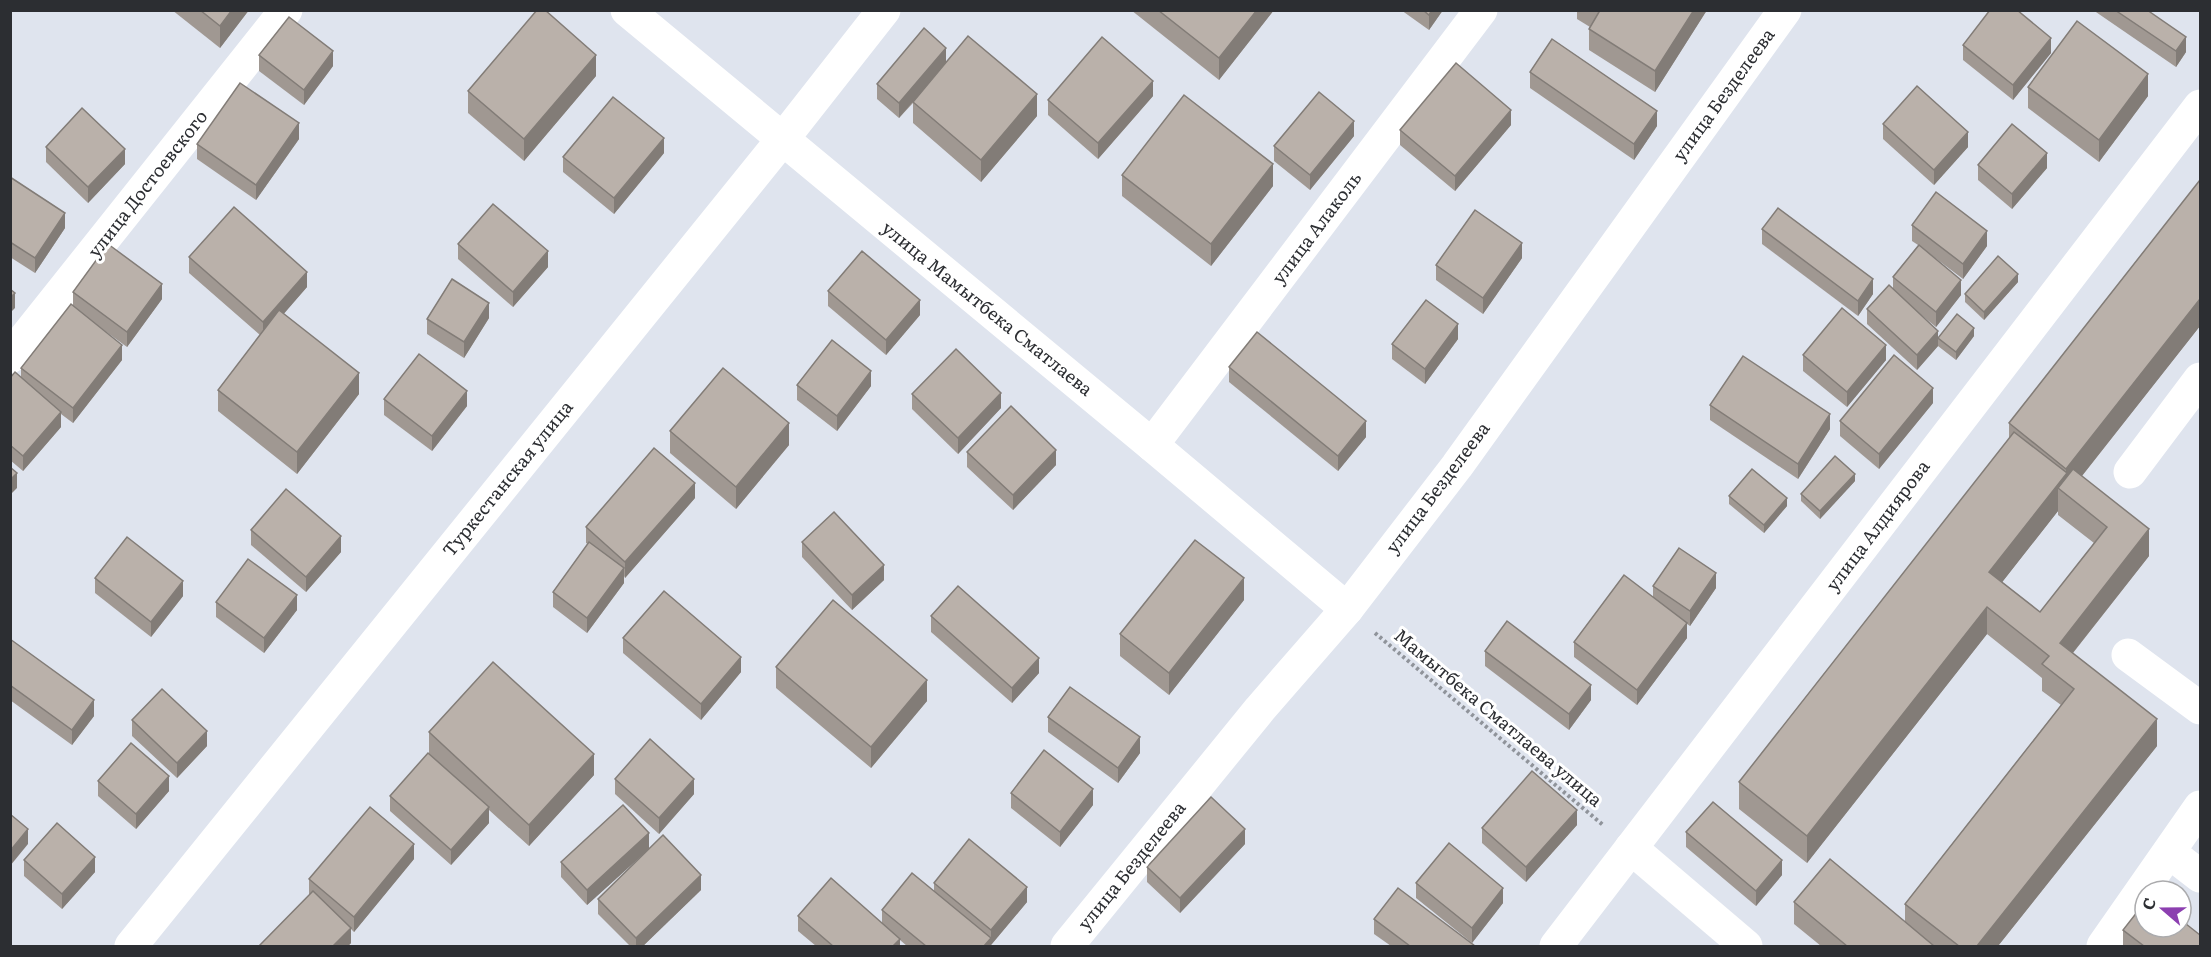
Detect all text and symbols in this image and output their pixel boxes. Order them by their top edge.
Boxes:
street label: улица Безделеева [1665,22,1781,166]
street label: улица Достоевского [80,103,213,263]
street label: улица Алаколь [1264,165,1367,289]
street label: улица Мамытбека Сматлаева [877,214,1100,402]
street label: Туркестанская улица [435,394,579,562]
street label: улица Безделеева [1378,415,1496,559]
street label: улица Алдиярова [1818,453,1935,596]
street label: Мамытбека Сматлаева улица [1389,621,1609,812]
street label: улица Безделеева [1070,795,1191,935]
north arrow [2133,879,2193,939]
text: С [2135,894,2161,913]

